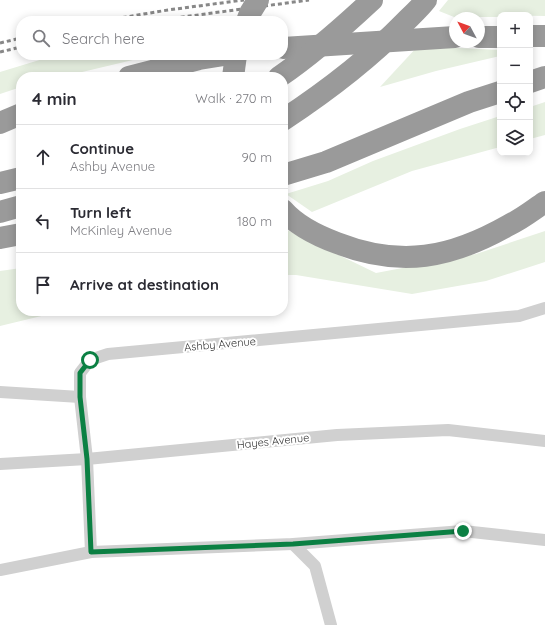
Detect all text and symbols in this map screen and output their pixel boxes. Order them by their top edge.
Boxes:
north arrow [449,12,485,48]
map controls [497,12,533,156]
button: + [497,12,533,48]
search box [16,16,288,60]
icon: search [30,27,52,49]
text: Search here [62,29,145,48]
button: − [497,48,533,84]
button: locate [497,84,533,120]
text: 4 min [32,88,77,109]
text: Walk · 270 m [195,90,272,106]
button: layers [497,120,533,156]
text: Continue [70,139,134,158]
icon: ahead [32,146,54,168]
text: 90 m [242,149,272,165]
text: Ashby Avenue [70,158,155,174]
text: Turn left [70,203,132,222]
icon: left [32,210,54,232]
text: 180 m [237,213,272,229]
text: McKinley Avenue [70,222,172,238]
icon: arrive [32,274,54,296]
text: Arrive at destination [70,275,219,294]
street label: Ashby Avenue [183,334,257,354]
route start [81,351,99,369]
street label: Hayes Avenue [236,430,310,452]
route end [454,522,472,540]

